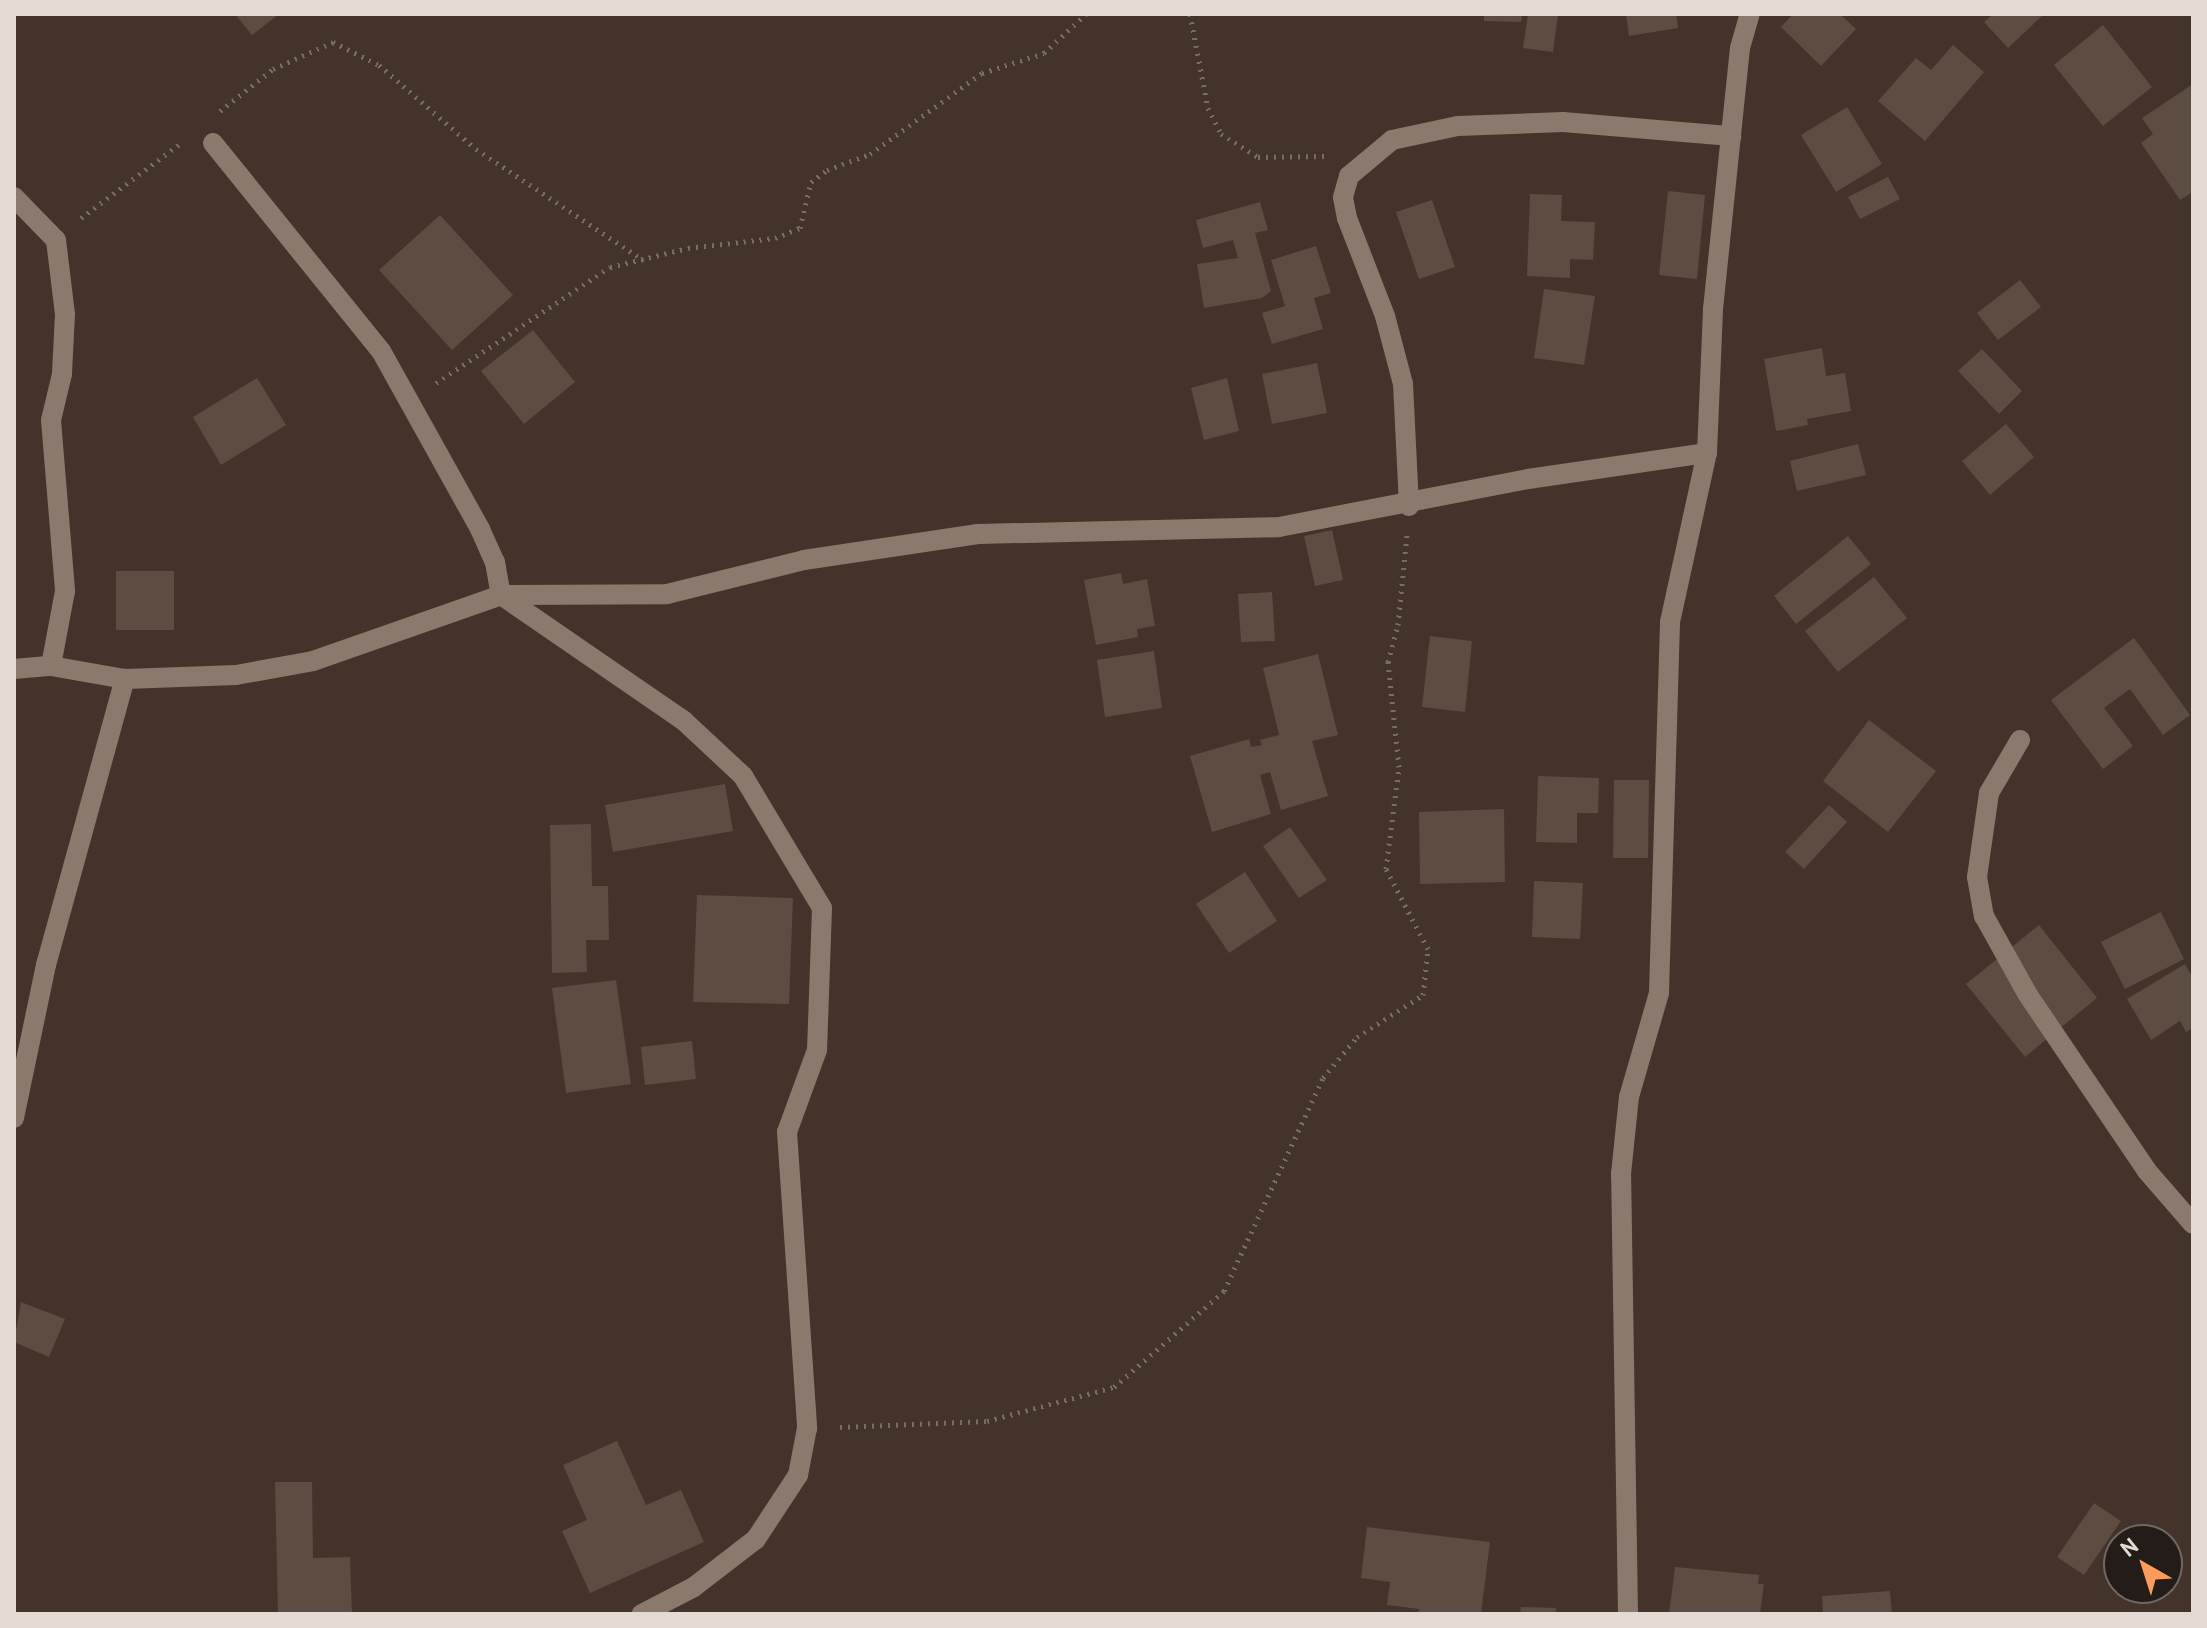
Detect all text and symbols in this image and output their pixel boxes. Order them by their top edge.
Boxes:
north arrow [2103,1524,2183,1604]
text: N [2115,1531,2144,1562]

